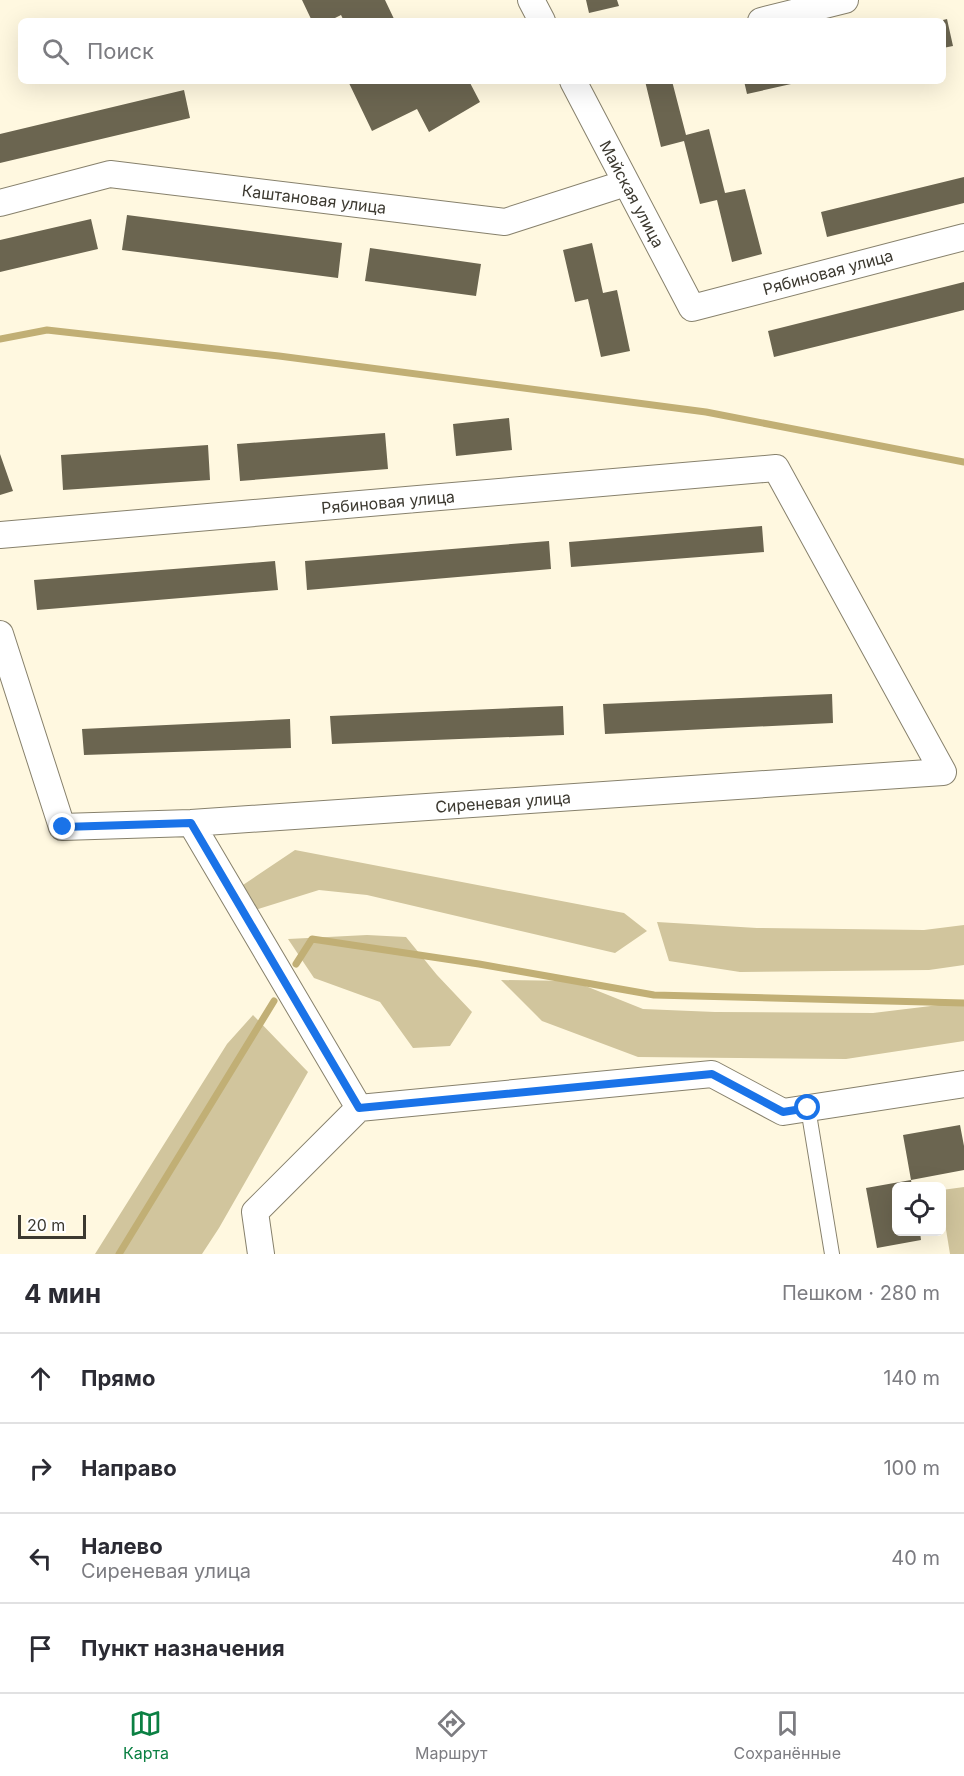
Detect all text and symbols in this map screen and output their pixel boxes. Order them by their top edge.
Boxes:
search box [18,18,946,84]
icon: search [39,35,72,68]
text: Поиск [87,38,154,64]
street label: Майская улица [595,137,669,251]
street label: Каштановая улица [241,180,387,218]
street label: Рябиновая улица [761,245,895,299]
street label: Рябиновая улица [320,486,456,518]
street label: Сиреневая улица [435,787,571,817]
route end [49,813,75,839]
route start [794,1094,820,1120]
map controls [892,1182,946,1236]
button: locate [892,1182,946,1236]
scale bar [18,1212,86,1240]
text: 20 m [27,1215,65,1235]
text: 4 мин [24,1278,101,1309]
text: Пешком · 280 m [782,1281,940,1305]
icon: ahead [24,1362,57,1395]
text: Прямо [81,1365,155,1391]
text: 140 m [883,1366,940,1390]
icon: right [24,1452,57,1485]
text: Направо [81,1455,177,1481]
text: 100 m [883,1456,940,1480]
text: Налево [81,1533,163,1559]
icon: left [24,1542,57,1575]
text: 40 m [891,1546,940,1570]
text: Сиреневая улица [81,1559,251,1583]
icon: arrive [24,1632,57,1665]
text: Пункт назначения [81,1635,285,1661]
tab: Карта [123,1707,169,1763]
tab: Маршрут [415,1707,488,1763]
tab: Сохранённые [734,1707,841,1763]

